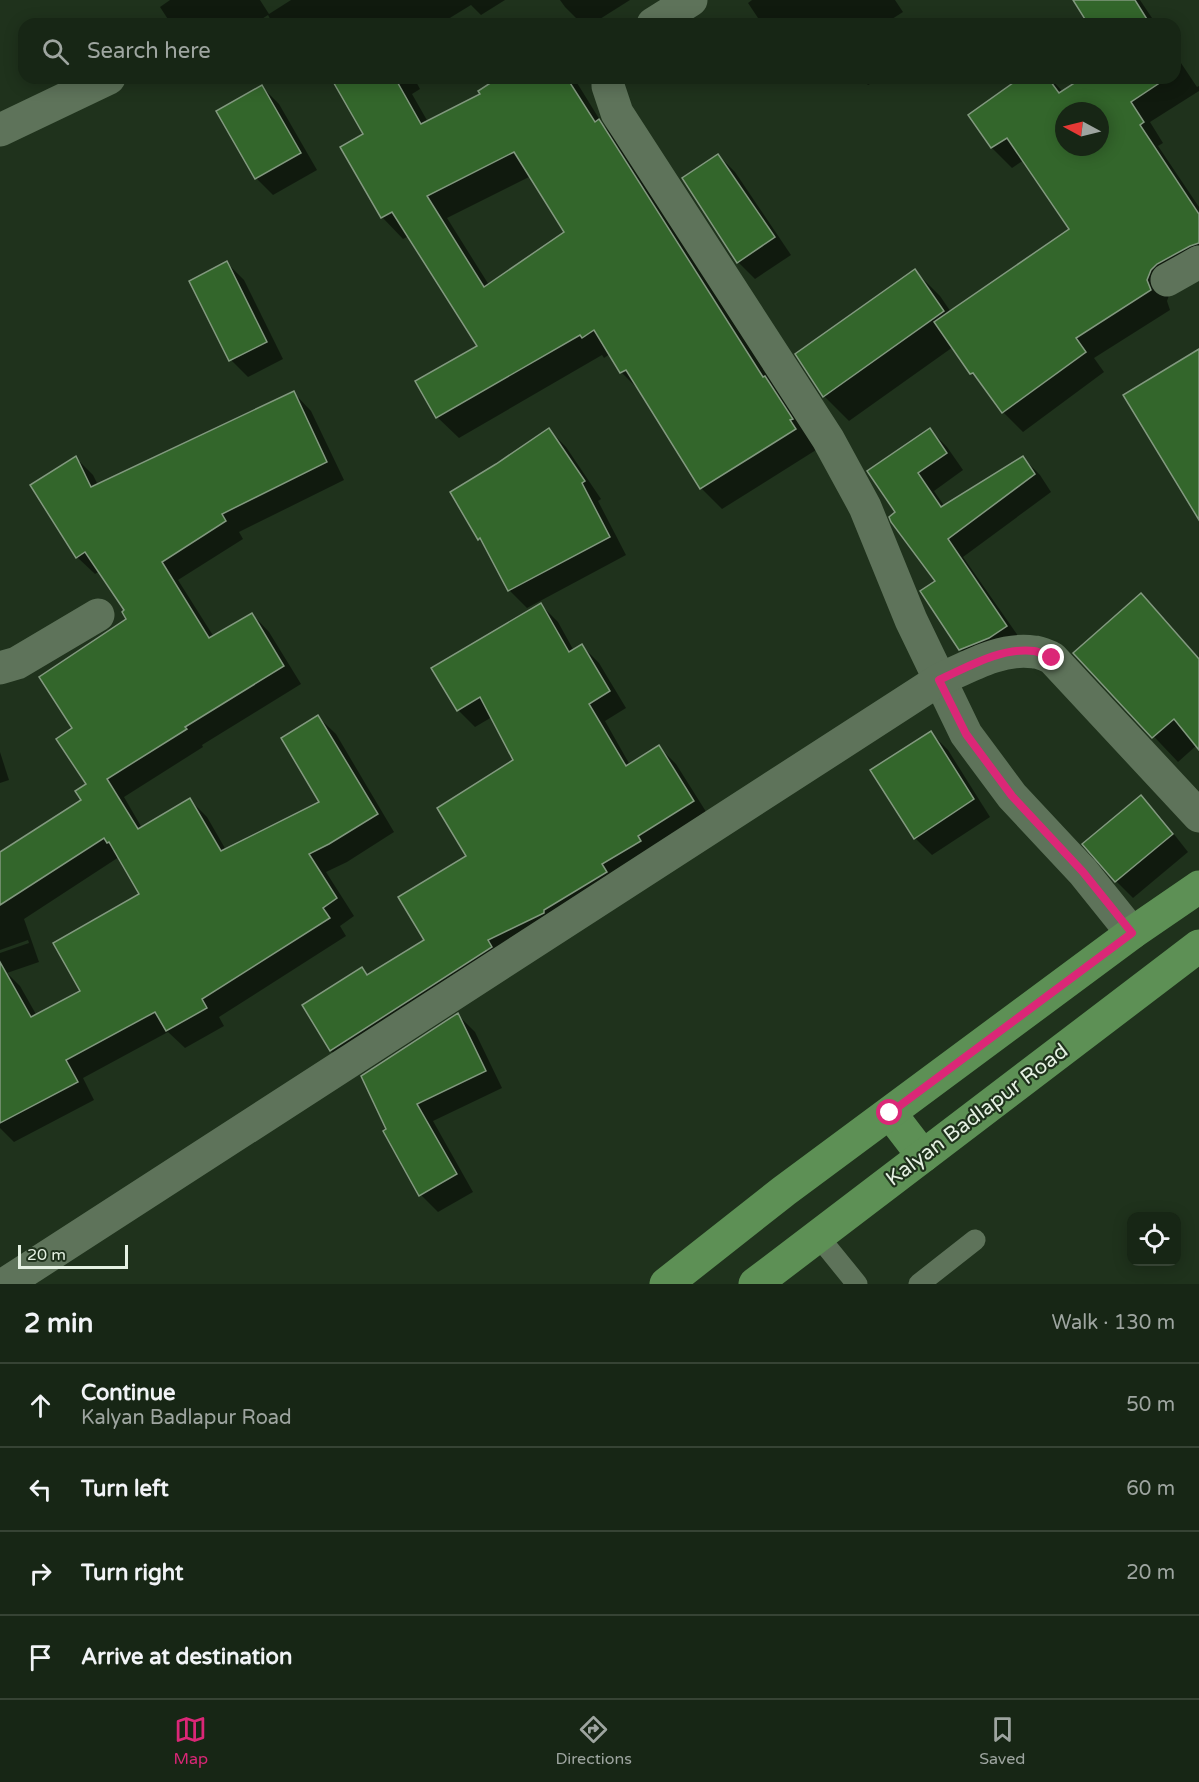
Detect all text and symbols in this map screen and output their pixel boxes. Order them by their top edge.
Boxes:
search box [18,18,1181,84]
icon: search [39,35,72,68]
text: Search here [87,38,211,64]
north arrow [1055,102,1109,156]
route end [1038,644,1064,670]
street label: Kalyan Badlapur Road [881,1038,1073,1192]
route start [876,1099,902,1125]
map controls [1127,1212,1181,1266]
button: locate [1127,1212,1181,1266]
scale bar [18,1242,128,1270]
text: 20 m [27,1245,66,1265]
text: 2 min [24,1308,93,1339]
text: Walk · 130 m [1052,1311,1175,1335]
text: Continue [81,1380,176,1406]
icon: ahead [24,1389,57,1422]
text: 50 m [1126,1393,1175,1417]
text: Kalyan Badlapur Road [81,1406,292,1430]
icon: left [24,1473,57,1506]
text: Turn left [81,1476,169,1502]
text: 60 m [1126,1477,1175,1501]
icon: right [24,1557,57,1590]
text: Turn right [81,1560,183,1586]
text: 20 m [1126,1561,1175,1585]
icon: arrive [24,1641,57,1674]
text: Arrive at destination [81,1644,292,1670]
tab: Map [174,1713,208,1769]
tab: Directions [555,1713,632,1769]
tab: Saved [979,1713,1025,1769]

